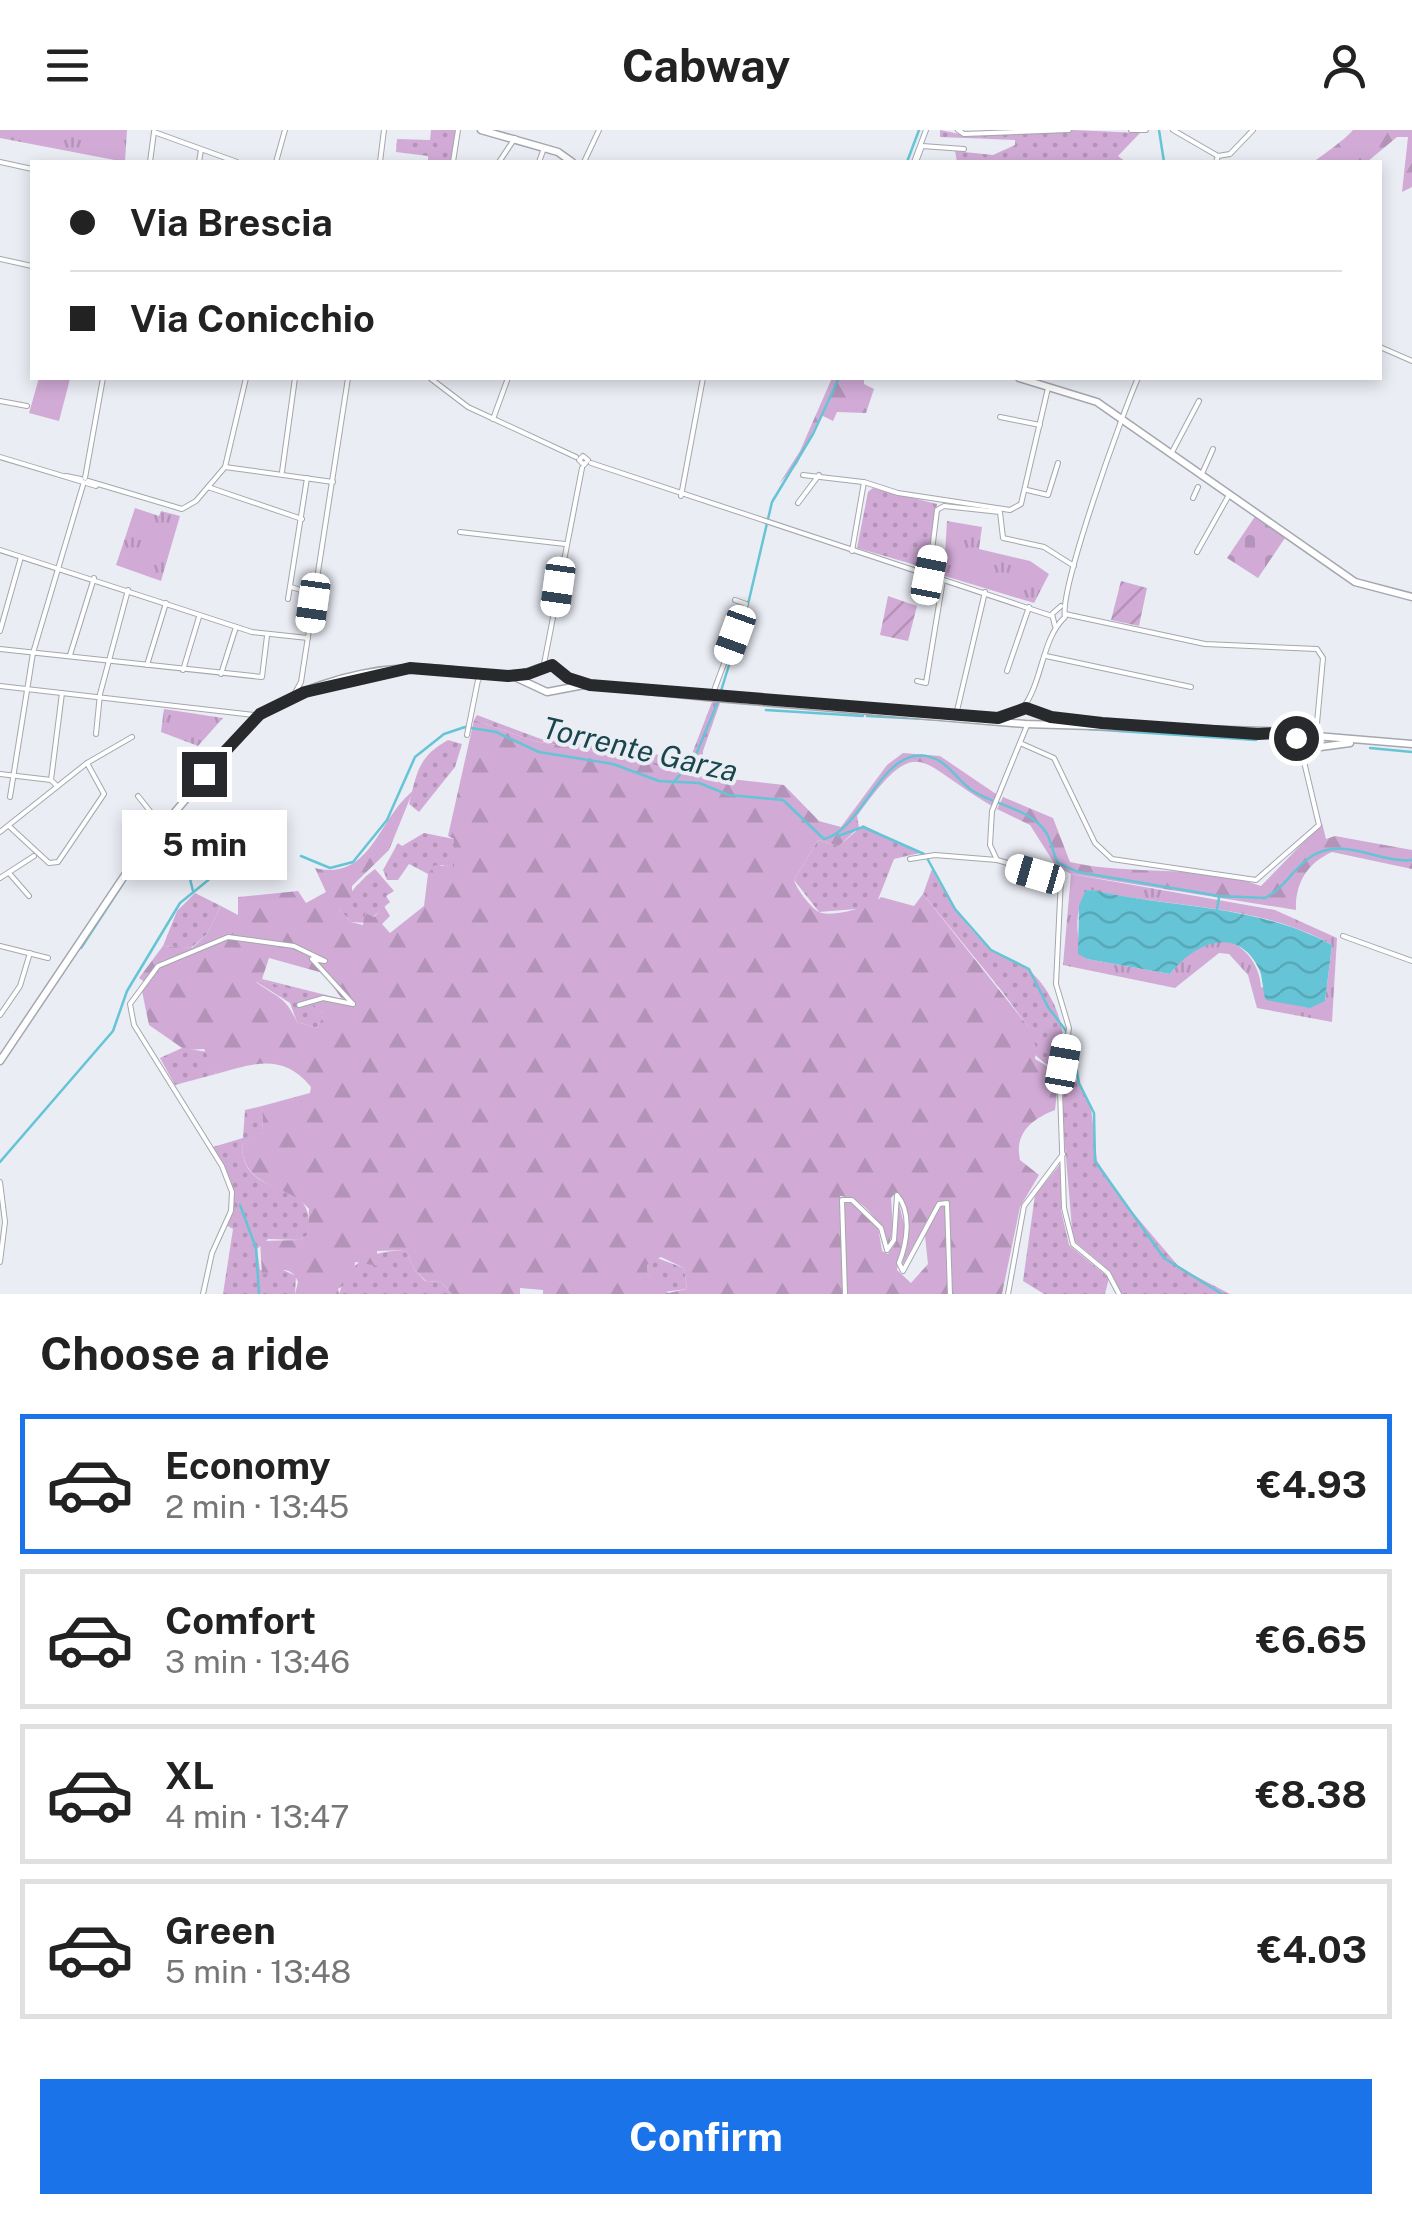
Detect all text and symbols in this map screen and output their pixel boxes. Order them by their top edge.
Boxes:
icon: menu [40,38,95,93]
icon: person [1317,38,1372,93]
text: Cabway [622,39,790,92]
text: Via Brescia [130,200,333,245]
text: Via Conicchio [130,296,375,341]
car [909,543,949,607]
car [539,555,577,619]
car [294,571,332,635]
car [711,602,759,668]
water label: Torrente Garza [539,709,741,789]
route start [1274,716,1319,761]
route end [182,752,227,797]
callout: 5 min [121,809,286,879]
text: 5 min [162,826,247,863]
car [1002,851,1068,897]
car [1043,1032,1083,1096]
text: Choose a ride [40,1327,330,1380]
icon: car [45,1439,135,1529]
text: Economy [165,1443,331,1488]
text: €4.93 [1257,1462,1367,1507]
text: 2 min · 13:45 [165,1488,349,1525]
icon: car [45,1594,135,1684]
text: Comfort [165,1598,316,1643]
text: €6.65 [1256,1617,1367,1662]
text: 3 min · 13:46 [165,1643,350,1680]
icon: car [45,1749,135,1839]
text: XL [165,1753,214,1798]
text: €8.38 [1256,1772,1367,1817]
text: 4 min · 13:47 [165,1798,349,1835]
icon: car [45,1904,135,1994]
text: Green [165,1908,276,1953]
text: €4.03 [1257,1927,1367,1972]
text: 5 min · 13:48 [165,1953,351,1990]
button: Confirm [40,2079,1372,2194]

